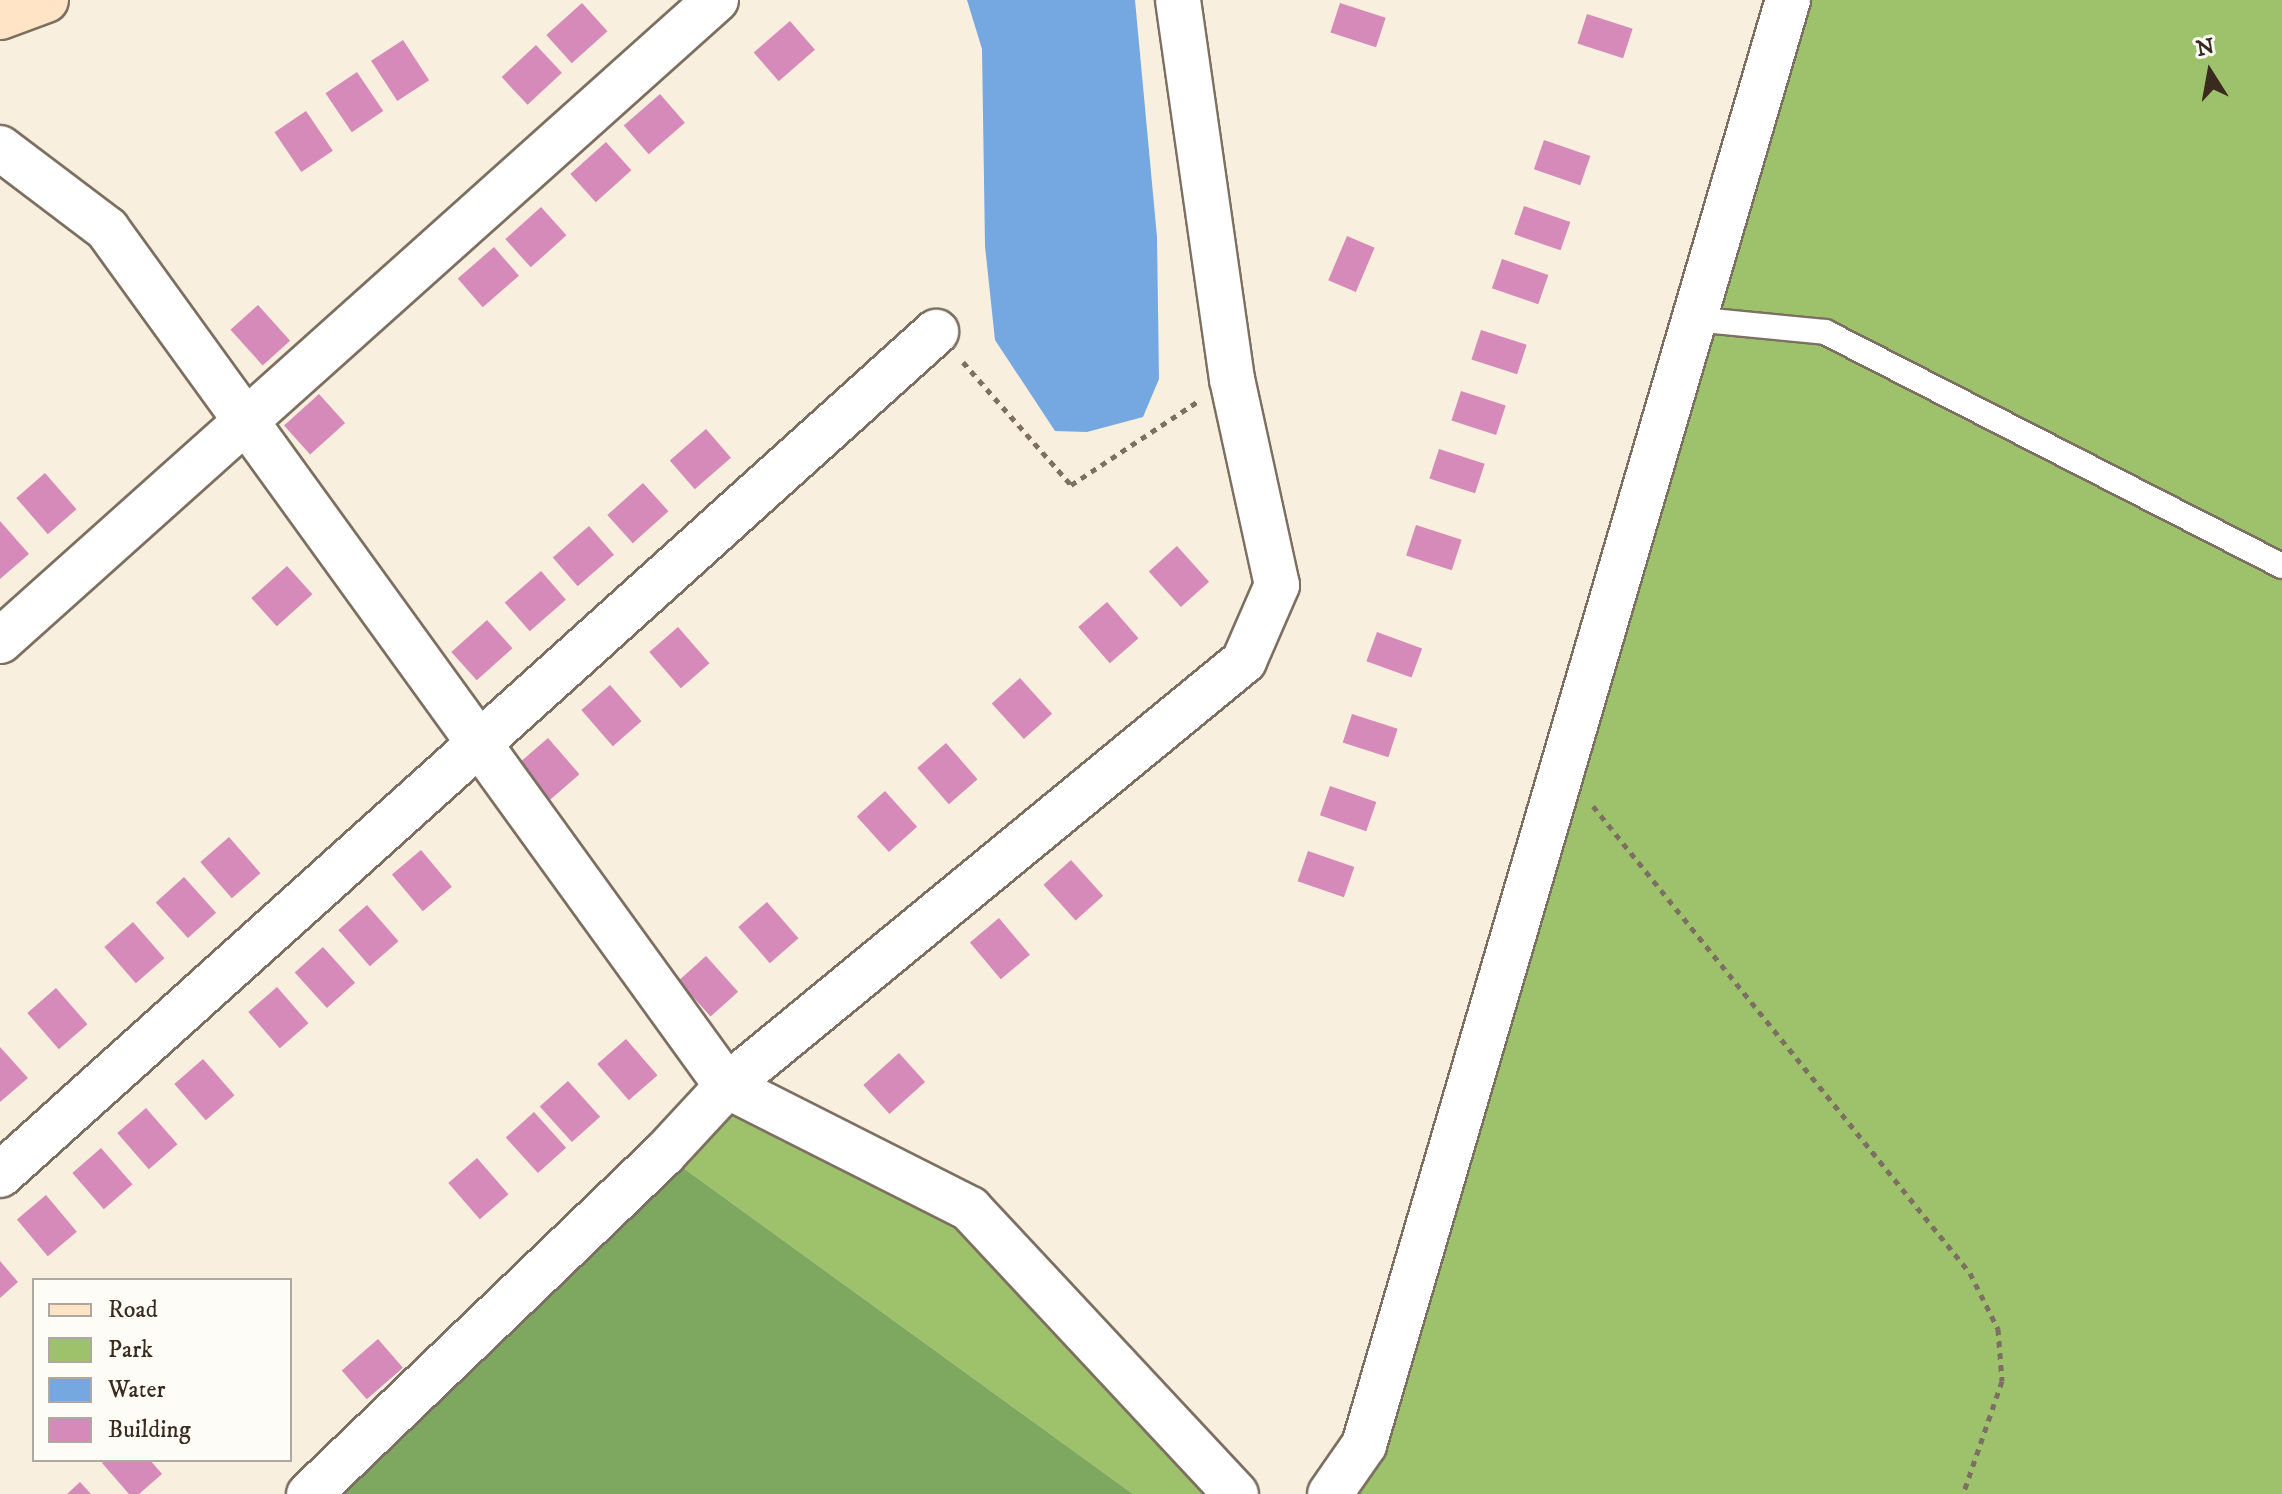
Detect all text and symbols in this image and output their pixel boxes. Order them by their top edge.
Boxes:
north arrow [2170,32,2250,112]
text: N [2194,33,2217,63]
legend [32,1278,292,1462]
text: Road [108,1295,158,1325]
text: Park [108,1335,153,1365]
text: Water [108,1375,165,1405]
text: Building [108,1415,191,1445]

